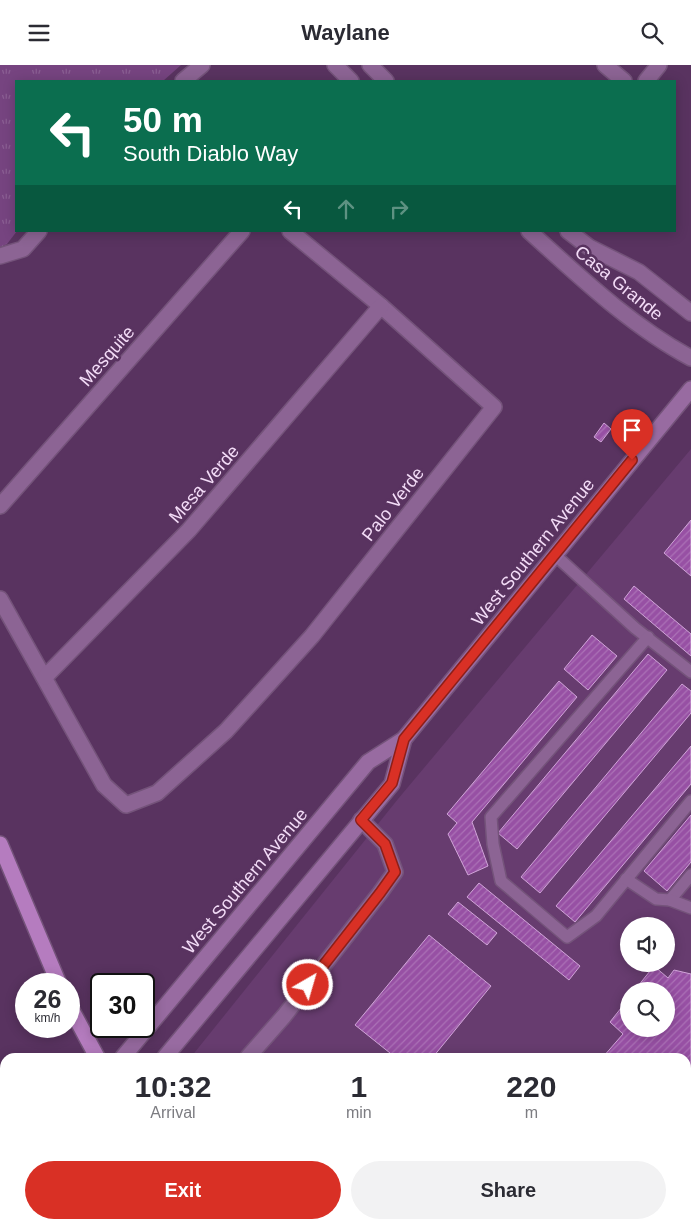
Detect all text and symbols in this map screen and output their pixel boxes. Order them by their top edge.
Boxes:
icon: menu [25,19,53,47]
icon: search [638,19,666,47]
text: Waylane [301,20,390,45]
icon: left [40,100,105,165]
text: 50 m [123,100,203,139]
text: South Diablo Way [123,141,298,166]
icon: left [279,195,307,223]
icon: ahead [332,195,360,223]
icon: right [385,195,413,223]
street label: Casa Grande [571,242,667,324]
street label: Mesquite [75,322,139,390]
pin [611,409,653,460]
icon: arrive [618,416,646,444]
street label: Mesa Verde [165,441,243,527]
street label: Palo Verde [358,463,428,545]
street label: West Southern Avenue [467,474,599,630]
street label: West Southern Avenue [178,804,312,958]
map controls [620,917,675,1037]
button: sound [620,917,675,972]
position arrow [281,958,333,1010]
speed limit sign: 30 [90,973,155,1038]
button: search [620,982,675,1037]
text: 26 [34,985,61,1013]
text: km/h [34,1011,61,1025]
text: 10:32 [135,1070,211,1103]
text: 1 [350,1070,367,1103]
text: 220 [506,1070,556,1103]
text: Arrival [150,1104,196,1121]
text: min [346,1104,372,1121]
text: m [525,1104,538,1121]
button: Exit [25,1161,341,1219]
button: Share [351,1161,666,1219]

